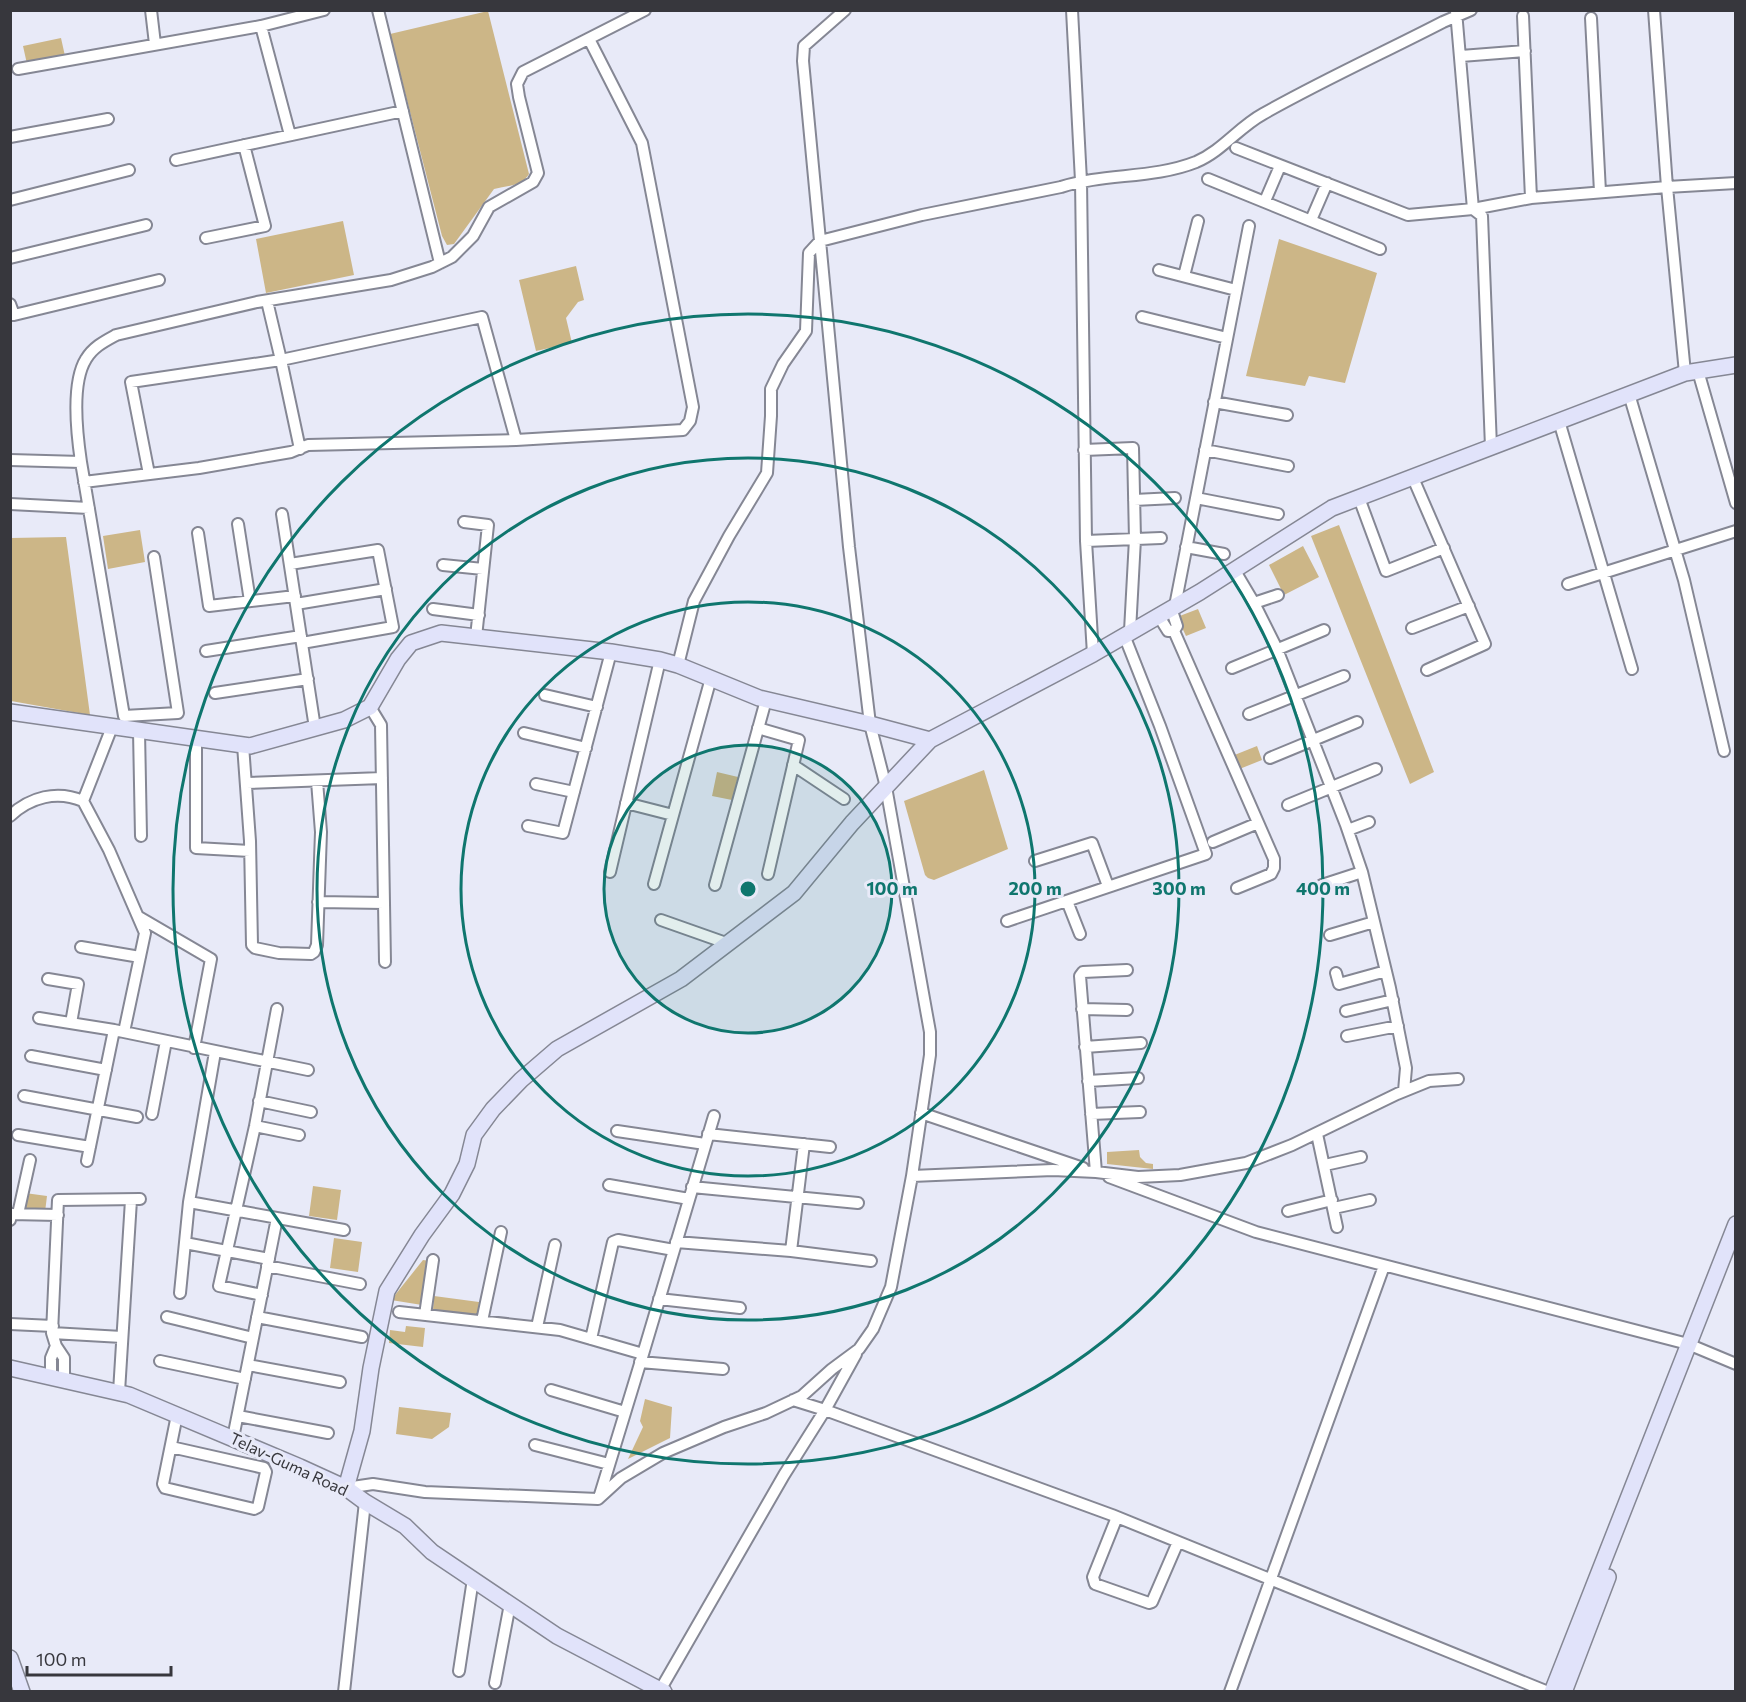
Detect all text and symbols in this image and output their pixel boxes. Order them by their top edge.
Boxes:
text: 100 m [866,877,918,899]
text: 200 m [1008,877,1062,899]
text: 300 m [1152,877,1206,899]
text: 400 m [1296,877,1350,899]
centre of rings [738,879,758,899]
street label: Telav-Guma Road [227,1428,351,1499]
scale bar [27,1639,171,1677]
text: 100 m [36,1648,86,1670]

